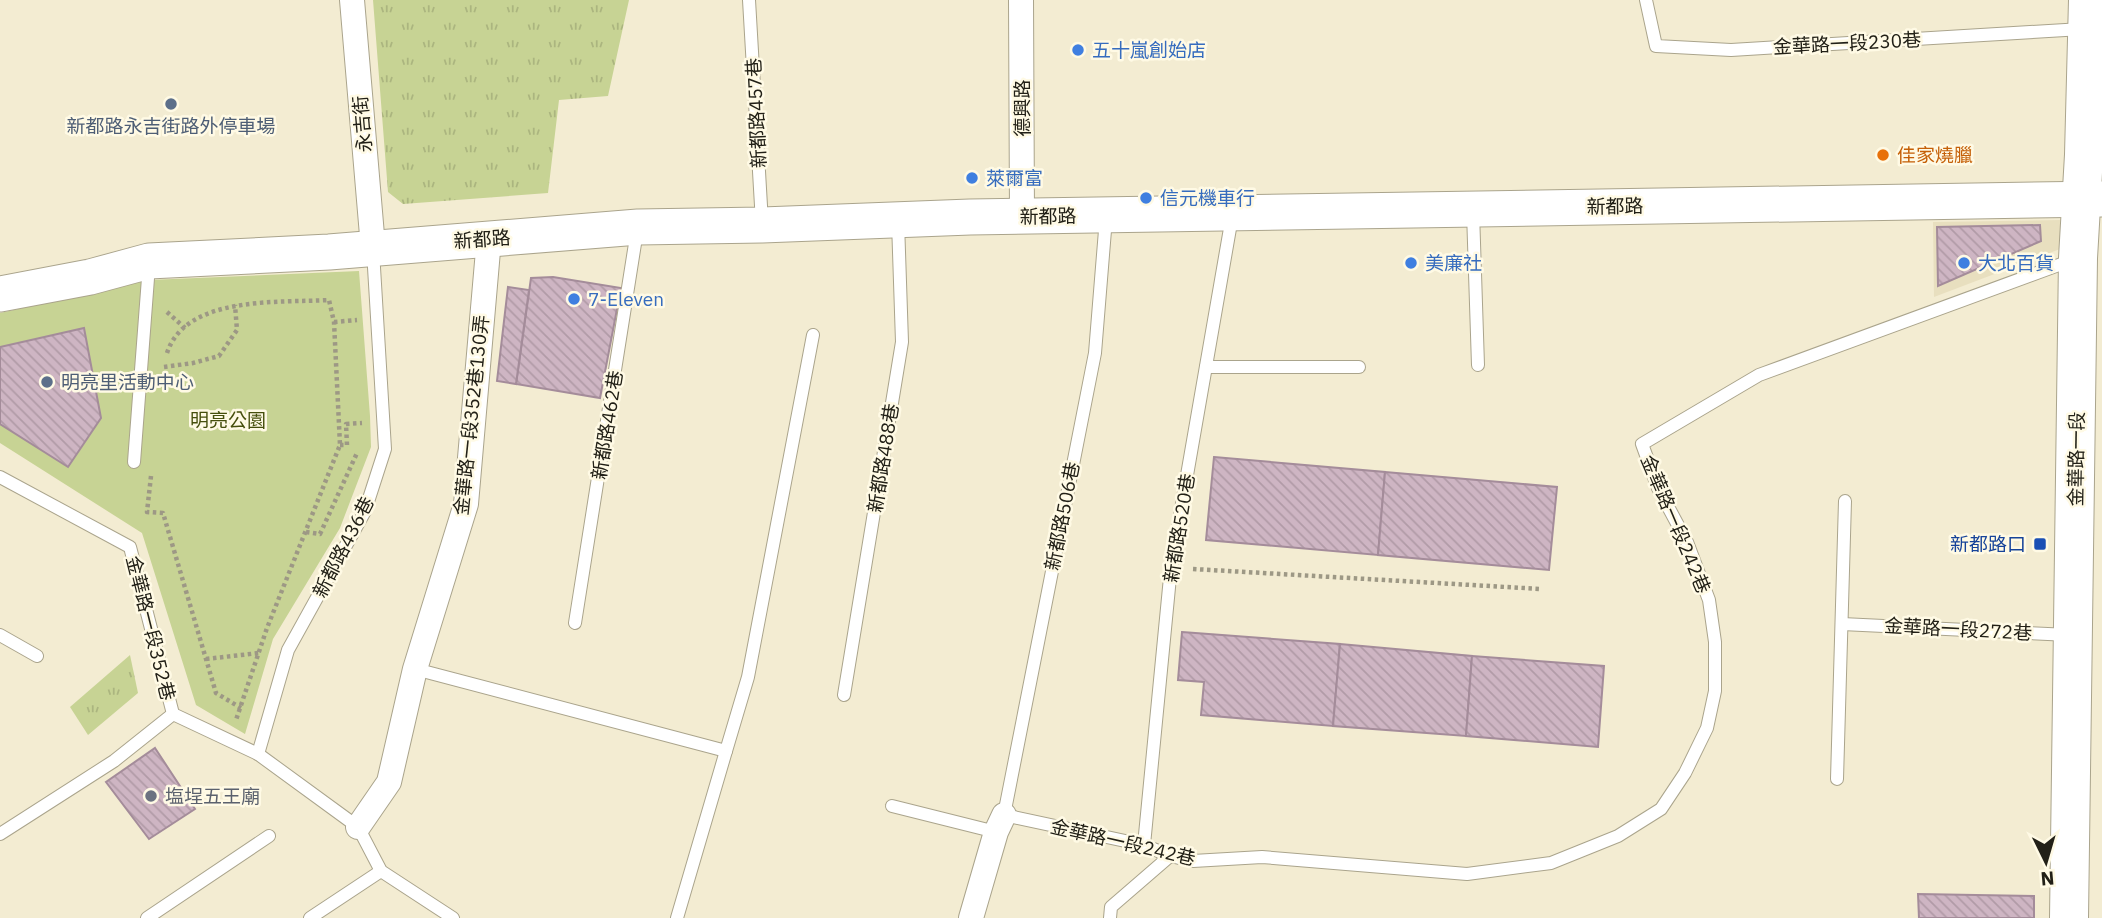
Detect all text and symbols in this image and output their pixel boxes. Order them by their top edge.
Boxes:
street label: 金華路一段230巷 [1772,27,1922,59]
place label: 五十嵐創始店 [1092,38,1206,62]
marker: 五十嵐創始店 [1070,42,1086,58]
street label: 新都路457巷 [741,57,771,169]
street label: 德興路 [1010,79,1034,137]
street label: 永吉街 [348,95,376,153]
marker: 新都路永吉街路外停車場 [163,96,179,112]
place label: 新都路永吉街路外停車場 [66,114,276,138]
place label: 佳家燒臘 [1897,143,1973,167]
marker: 佳家燒臘 [1875,147,1891,163]
place label: 萊爾富 [986,166,1043,190]
marker: 萊爾富 [964,170,980,186]
place label: 信元機車行 [1160,186,1255,210]
marker: 信元機車行 [1138,190,1154,206]
street label: 新都路 [1586,194,1644,218]
street label: 新都路 [1019,204,1077,228]
street label: 新都路 [453,225,511,253]
place label: 美廉社 [1425,251,1482,275]
place label: 大北百貨 [1978,251,2054,275]
marker: 美廉社 [1403,255,1419,271]
marker: 大北百貨 [1956,255,1972,271]
place label: 7-Eleven [588,287,664,311]
marker: 7-Eleven [566,291,582,307]
street label: 金華路一段352巷130弄 [449,314,493,516]
street label: 新都路462巷 [587,369,627,481]
place label: 明亮里活動中心 [61,370,194,394]
marker: 明亮里活動中心 [39,374,55,390]
street label: 新都路488巷 [863,402,903,514]
park label: 明亮公園 [190,408,266,432]
street label: 金華路一段 [2063,411,2089,507]
street label: 金華路一段242巷 [1636,451,1716,597]
street label: 新都路506巷 [1040,460,1084,572]
street label: 新都路520巷 [1159,472,1199,584]
street label: 新都路436巷 [307,492,379,602]
place label: 新都路口 [1950,532,2026,556]
marker: 新都路口 [2032,536,2048,552]
street label: 金華路一段352巷 [121,553,181,703]
street label: 金華路一段272巷 [1883,613,2033,645]
place label: 塩埕五王廟 [165,784,260,808]
marker: 塩埕五王廟 [143,788,159,804]
street label: 金華路一段242巷 [1048,814,1198,870]
north arrow [2011,827,2081,897]
text: N [2040,866,2055,891]

